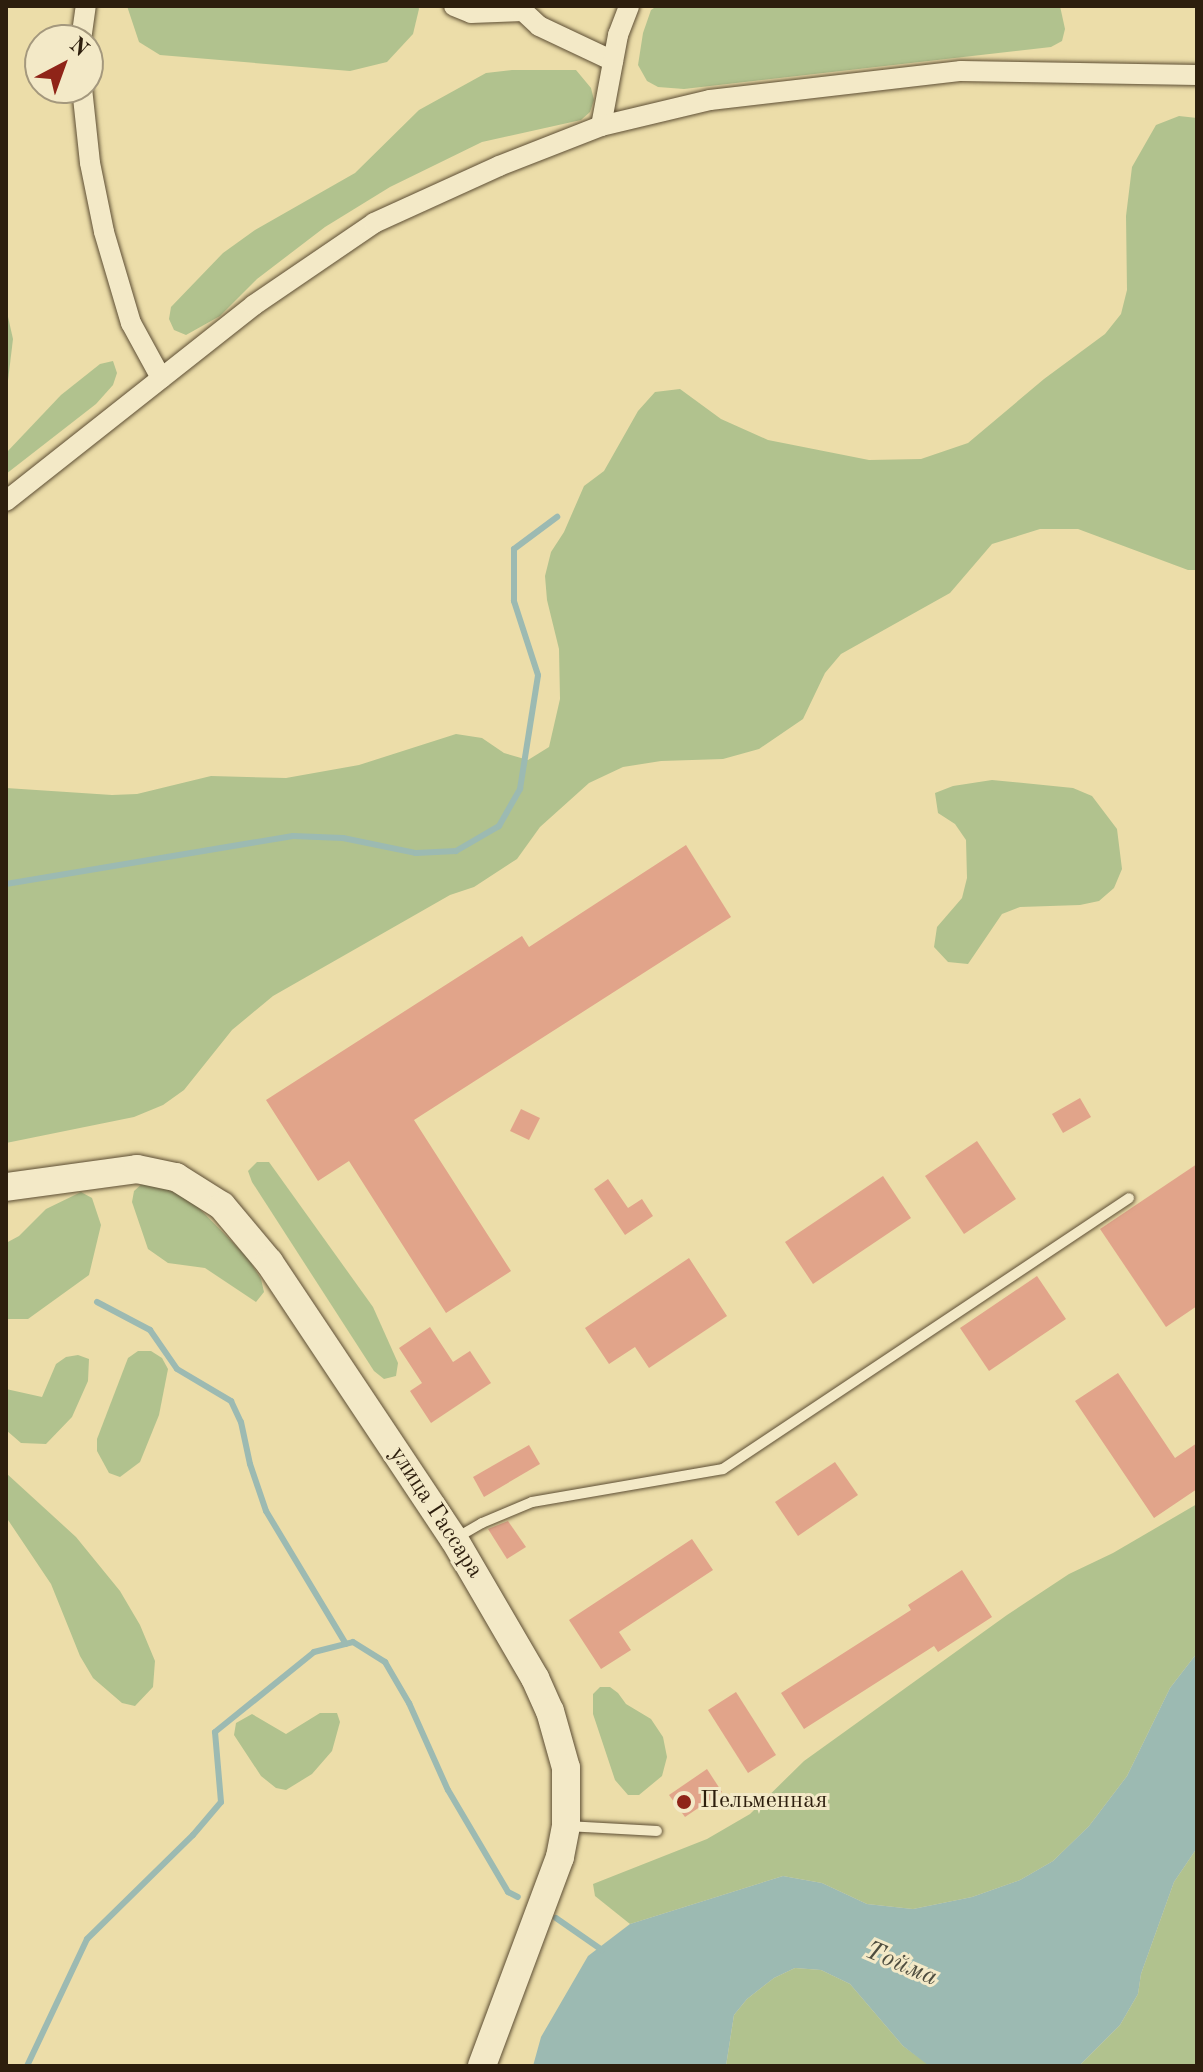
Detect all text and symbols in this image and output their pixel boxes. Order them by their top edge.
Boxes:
north arrow [24,24,104,104]
text: N [65,34,92,61]
street label: улица Гассара [382,1442,488,1584]
place label: Пельменная [700,1788,827,1816]
marker: Пельменная [675,1793,693,1811]
water label: Тойма [860,1936,942,1994]

